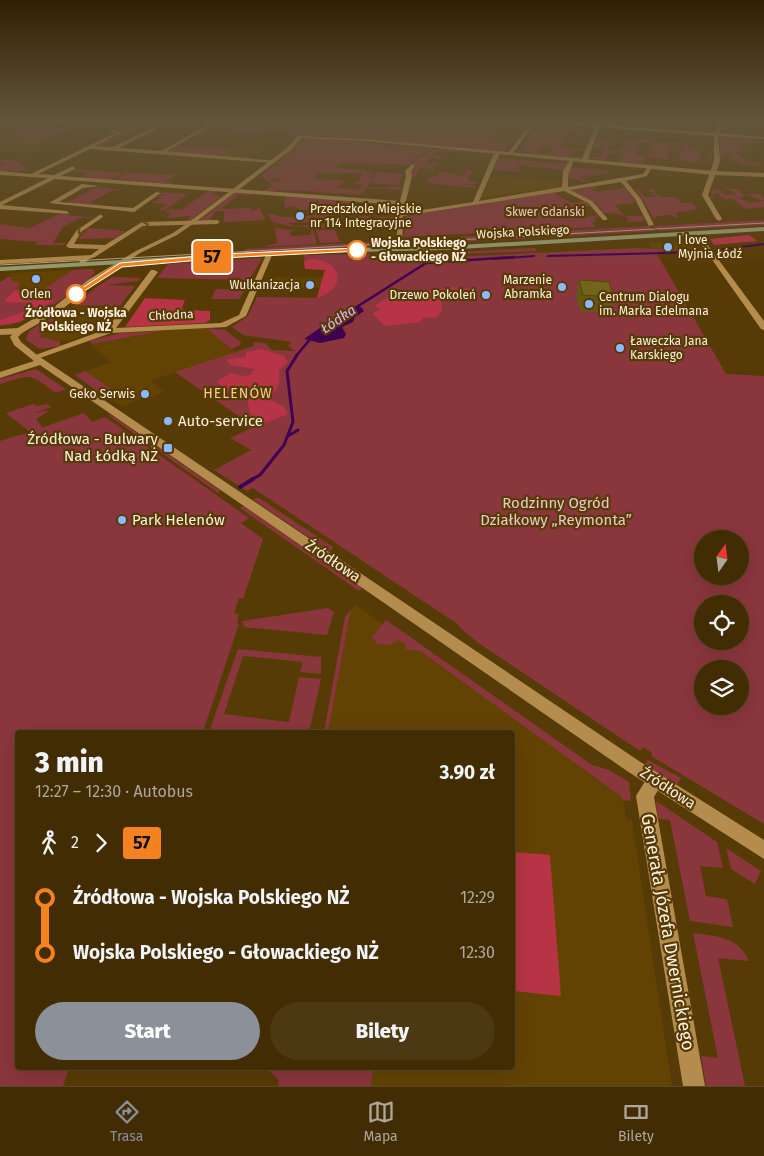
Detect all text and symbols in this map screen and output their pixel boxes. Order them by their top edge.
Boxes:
place label: Przedszkole Miejskie nr 114 Integracyjne [310,202,421,230]
park label: Skwer Gdański [505,205,585,219]
marker: Przedszkole Miejskie nr 114 Integracyjne [294,210,306,222]
one-way arrow [141,220,149,231]
street label: Wojska Polskiego [476,223,570,241]
one-way arrow [78,225,87,234]
place label: I love Myjnia Łódź [678,233,742,261]
place label: Wojska Polskiego - Głowackiego NŻ [371,236,467,264]
marker: Wojska Polskiego - Głowackiego NŻ [347,240,367,260]
line badge: 57 [190,241,234,273]
marker: I love Myjnia Łódź [662,241,674,253]
text: 57 [203,246,221,268]
marker: Orlen [30,273,42,285]
place label: Marzenie Abramka [503,273,552,301]
place label: Wulkanizacja [230,278,300,292]
marker: Wulkanizacja [304,279,316,291]
marker: Marzenie Abramka [556,281,568,293]
marker: Źródłowa - Wojska Polskiego NŻ [66,284,86,304]
place label: Orlen [21,287,51,301]
place label: Drzewo Pokoleń [390,288,476,302]
marker: Drzewo Pokoleń [480,289,492,301]
place label: Centrum Dialogu im. Marka Edelmana [599,290,709,318]
marker: Centrum Dialogu im. Marka Edelmana [583,298,595,310]
water label: Łódka [318,302,359,337]
place label: Źródłowa - Wojska Polskiego NŻ [25,304,127,334]
street label: Chłodna [148,307,194,323]
place label: Ławeczka Jana Karskiego [630,334,708,362]
marker: Ławeczka Jana Karskiego [614,342,626,354]
district label: HELENÓW [203,384,273,402]
place label: Geko Serwis [69,387,135,401]
marker: Geko Serwis [139,388,151,400]
place label: Auto-service [178,412,263,430]
marker: Auto-service [162,415,174,427]
place label: Źródłowa - Bulwary Nad Łódką NŻ [27,430,159,465]
marker: Źródłowa - Bulwary Nad Łódką NŻ [162,442,174,454]
park label: Rodzinny Ogród Działkowy „Reymonta” [480,494,632,529]
place label: Park Helenów [132,511,225,529]
marker: Park Helenów [116,514,128,526]
north arrow [694,530,749,585]
map controls [694,530,749,715]
street label: Źródłowa [302,536,364,586]
button: locate [694,595,749,650]
button: layers [694,660,749,715]
text: 3 min [35,746,104,779]
text: 3.90 zł [439,761,495,784]
street label: Źródłowa [637,763,699,813]
text: 12:27 – 12:30 · Autobus [35,782,193,801]
street label: Generała Józefa Dwernickiego [636,812,700,1052]
icon: walk [35,829,63,857]
icon: forward [87,829,115,857]
text: 57 [133,832,151,854]
text: 2 [71,833,79,852]
text: Źródłowa - Wojska Polskiego NŻ [73,886,350,909]
text: 12:29 [460,888,495,907]
text: Wojska Polskiego - Głowackiego NŻ [73,941,379,964]
text: 12:30 [459,943,495,962]
button: Start [35,1002,260,1060]
button: Bilety [270,1002,495,1060]
tab: Trasa [110,1098,143,1145]
tab: Mapa [363,1098,398,1145]
tab: Bilety [618,1098,654,1145]

